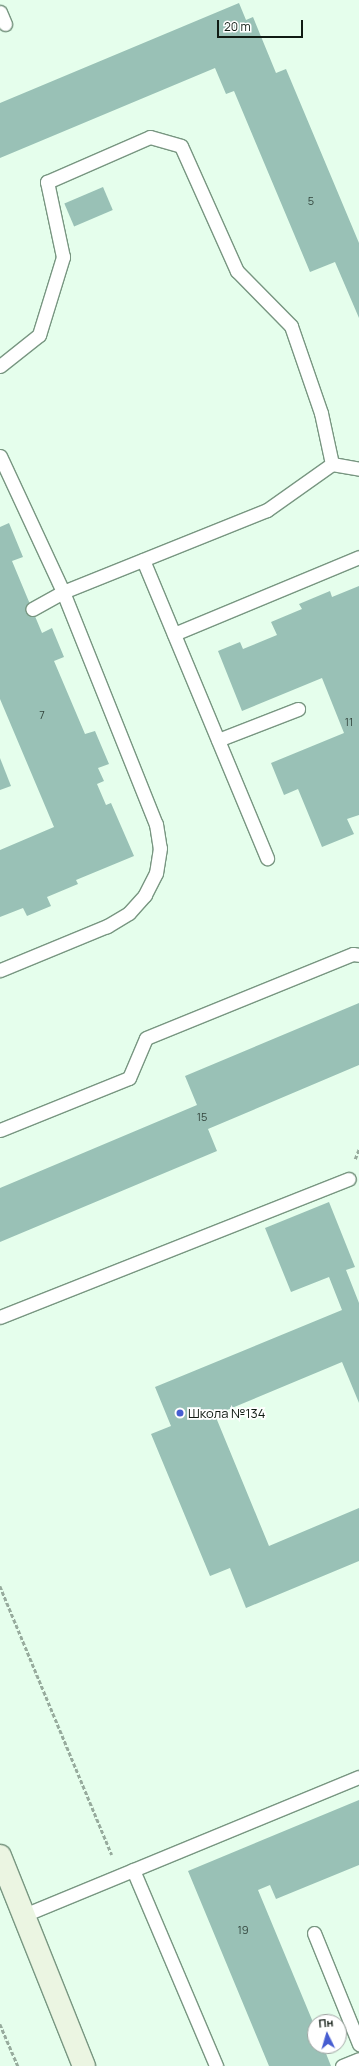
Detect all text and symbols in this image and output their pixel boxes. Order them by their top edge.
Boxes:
scale bar [219,12,305,38]
text: 20 m [224,18,251,35]
house number: 5 [308,194,314,208]
house number: 7 [39,708,45,722]
house number: 11 [345,715,353,729]
house number: 15 [197,1110,207,1124]
place label: Школа №134 [188,1405,265,1421]
marker: Школа №134 [175,1408,185,1418]
house number: 19 [237,1923,249,1937]
north arrow [307,2014,347,2054]
text: Пн [318,2014,334,2031]

